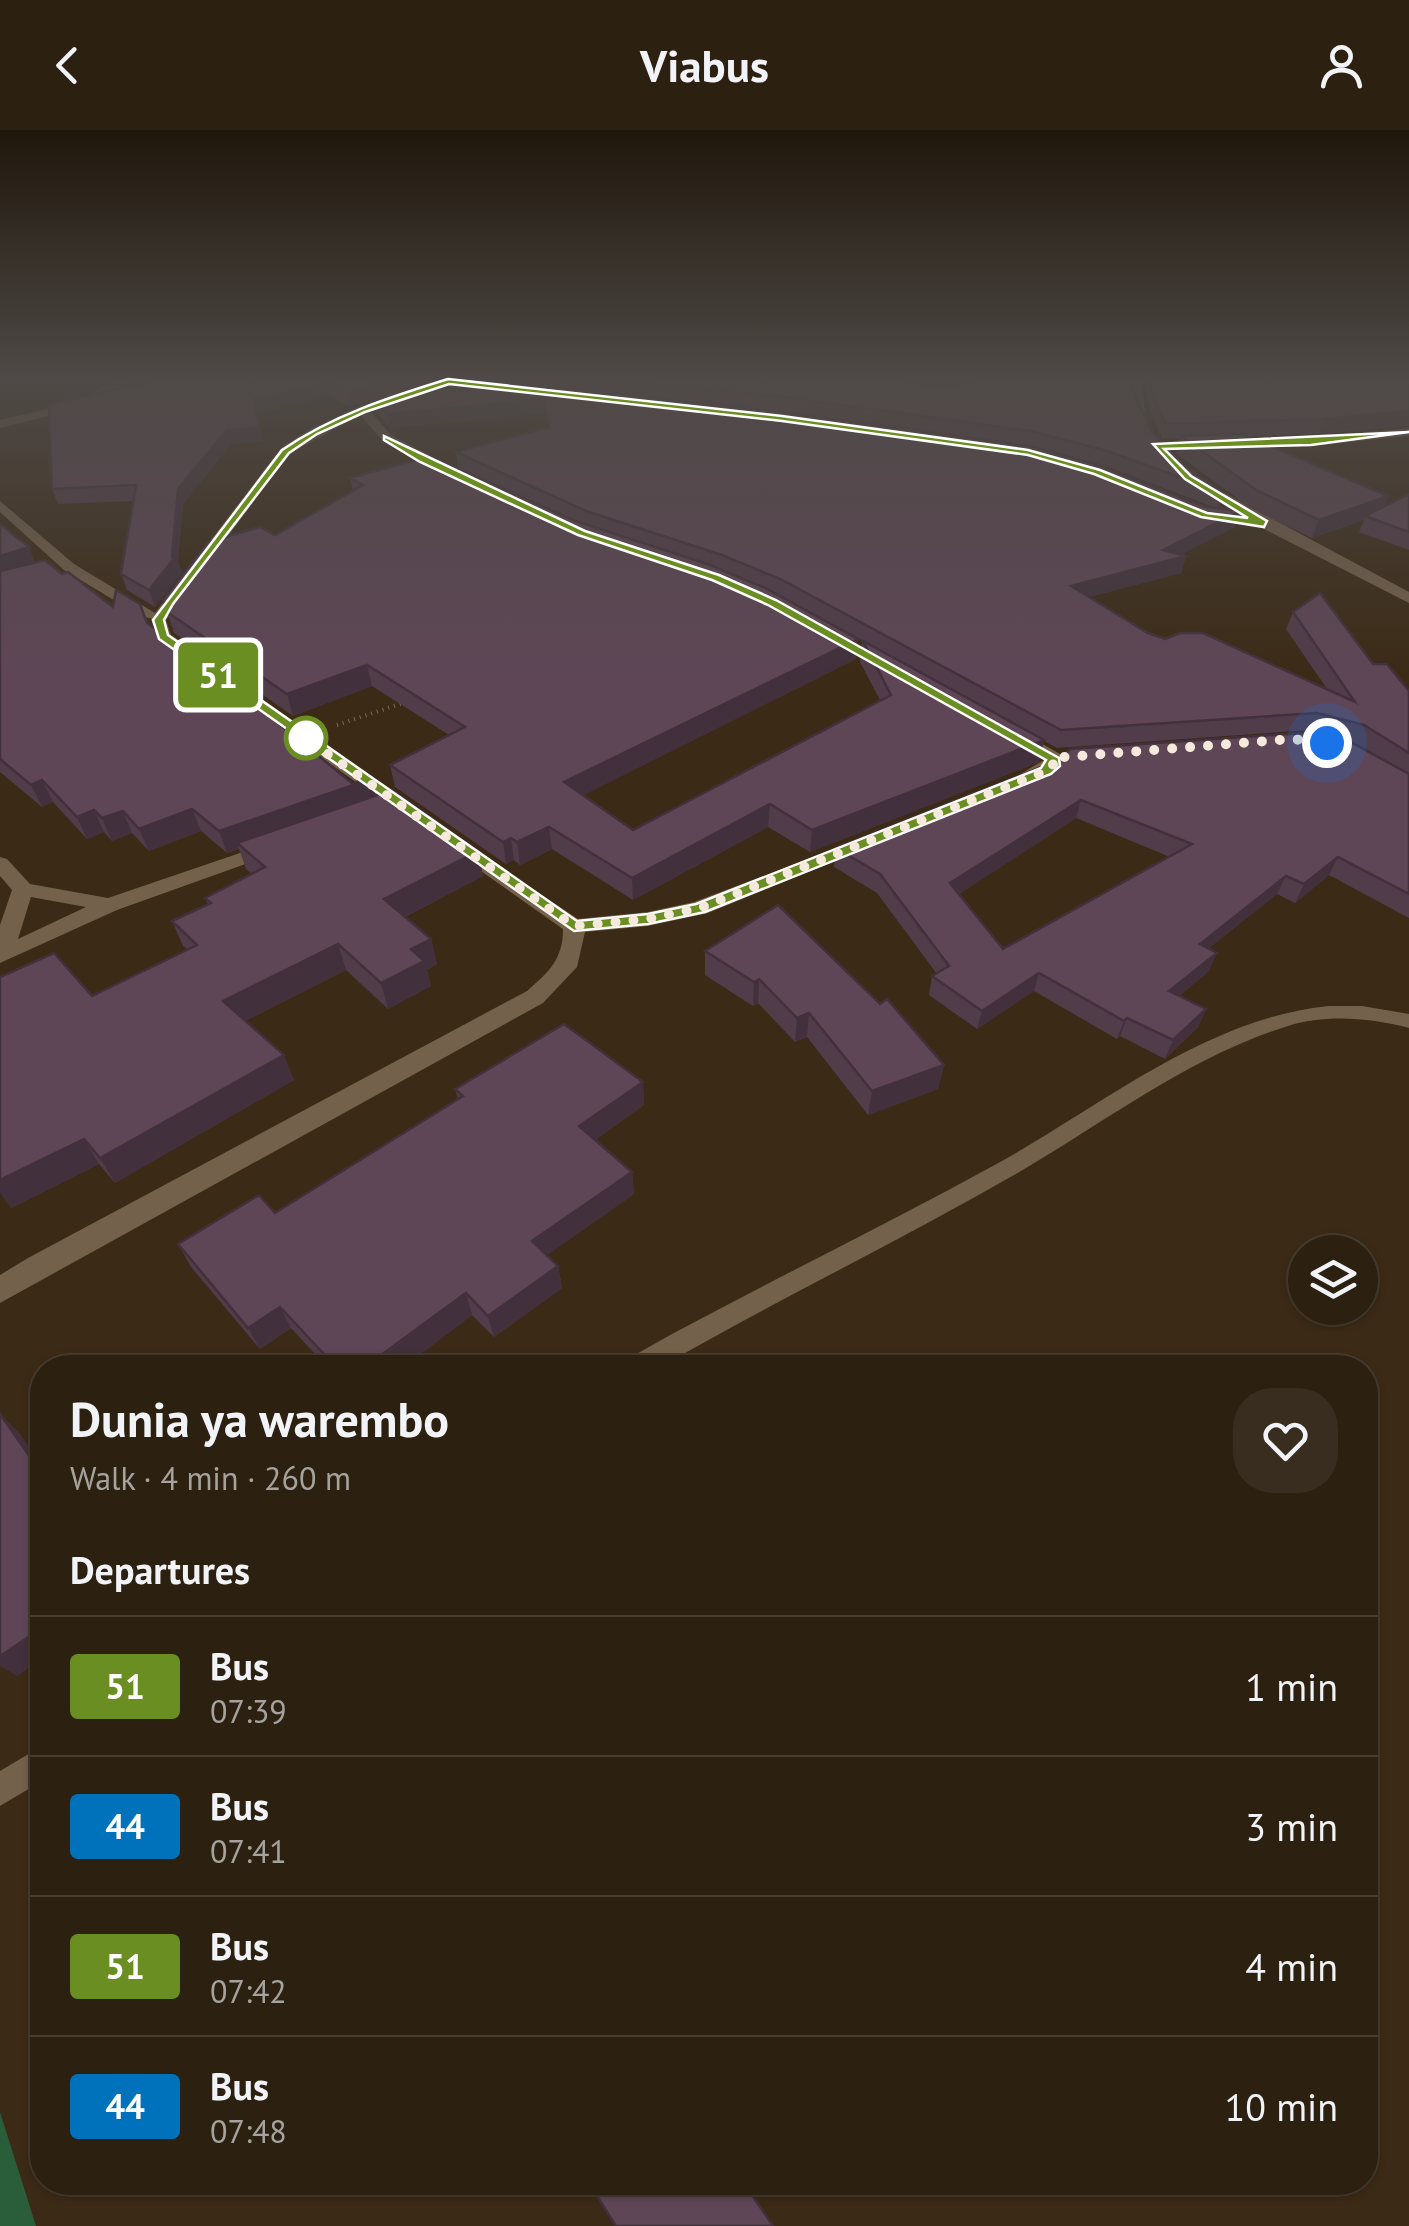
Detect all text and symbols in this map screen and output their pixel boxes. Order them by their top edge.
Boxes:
text: Viabus [640,36,769,94]
icon: back [40,38,95,93]
icon: person [1314,38,1369,93]
line badge: 51 [173,642,263,708]
text: 51 [198,652,238,698]
unlabelled marker [285,717,327,759]
your location [1302,718,1352,768]
map controls [1288,1235,1378,1325]
button: layers [1288,1235,1378,1325]
text: Dunia ya warembo [70,1388,449,1450]
button: heart [1233,1388,1338,1493]
text: Walk · 4 min · 260 m [70,1457,351,1499]
text: Departures [70,1545,250,1594]
text: Bus [210,1641,269,1690]
text: 1 min [1245,1662,1338,1711]
text: 51 [105,1663,145,1709]
text: 07:39 [210,1690,287,1732]
text: Bus [210,1781,269,1830]
text: 3 min [1245,1802,1338,1851]
text: 44 [105,1803,145,1849]
text: 07:41 [210,1830,287,1872]
text: Bus [210,1921,269,1970]
text: 4 min [1245,1942,1338,1991]
text: 51 [105,1943,145,1989]
text: 07:42 [210,1970,287,2012]
text: Bus [210,2061,269,2110]
text: 10 min [1225,2082,1338,2131]
text: 44 [105,2083,145,2129]
text: 07:48 [210,2110,287,2152]

